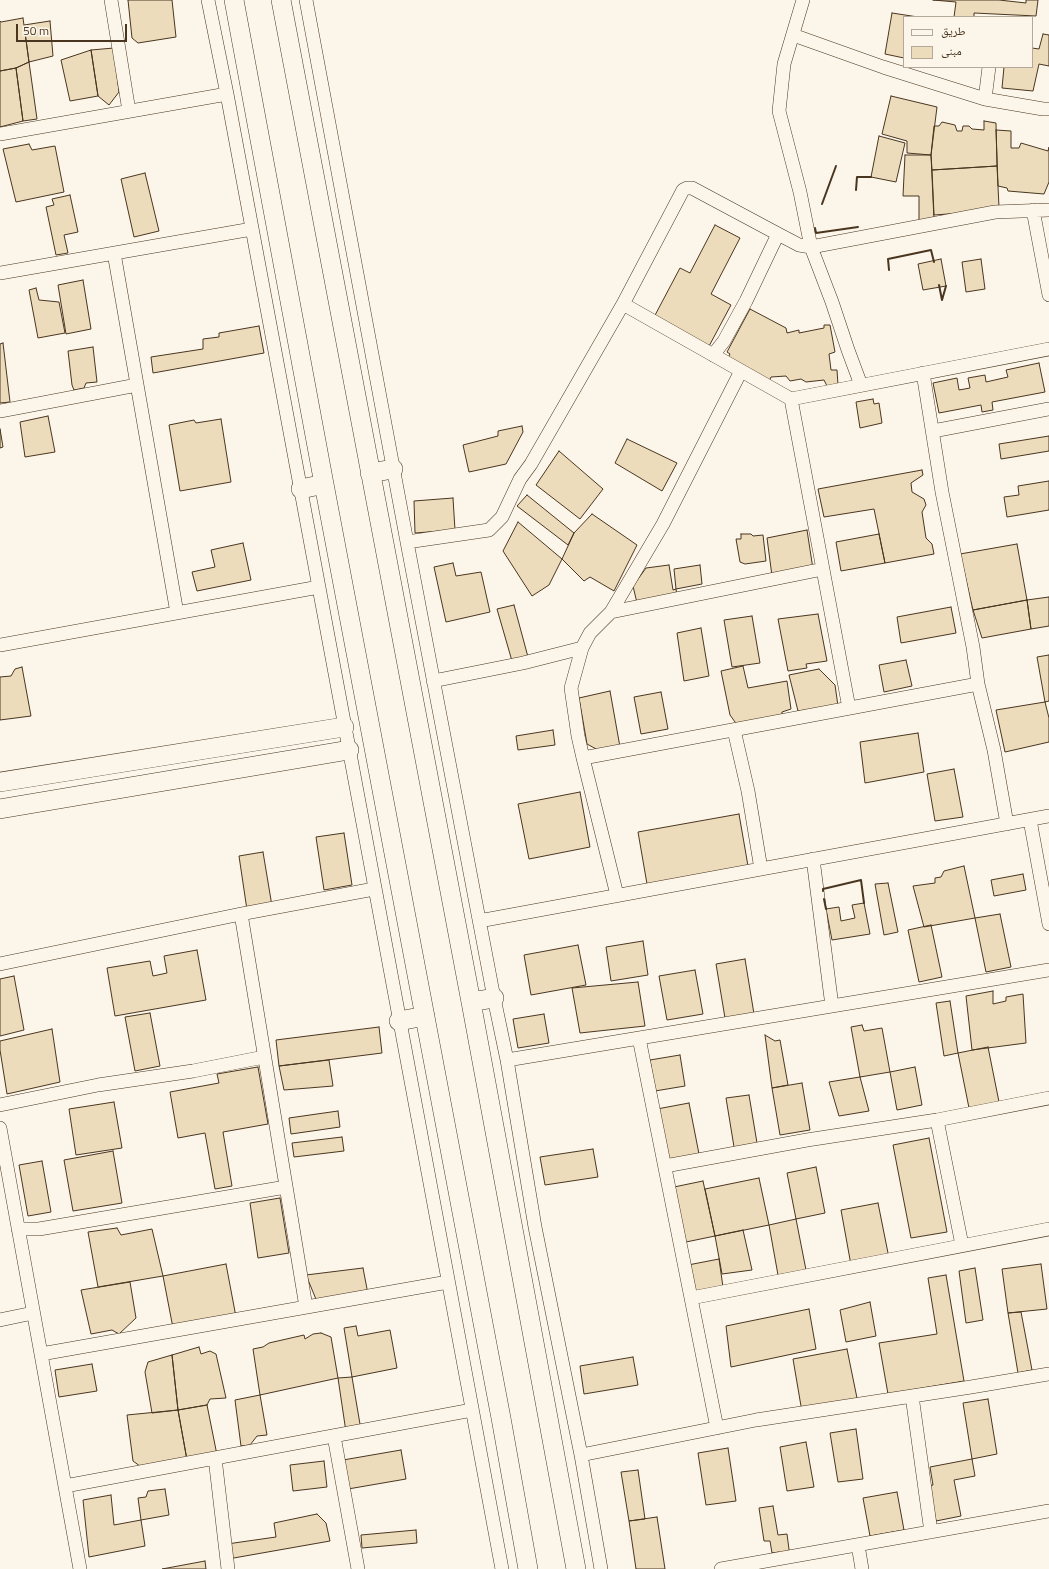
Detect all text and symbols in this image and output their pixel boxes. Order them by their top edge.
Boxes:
scale bar [18,16,129,42]
legend [903,16,1033,68]
text: 50 m [23,21,49,40]
text: طريق [941,21,966,40]
text: مبنى [941,41,962,60]

